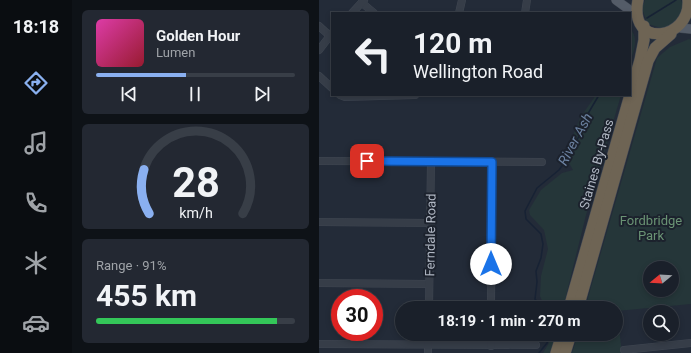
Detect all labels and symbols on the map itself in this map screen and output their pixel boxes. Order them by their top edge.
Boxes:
water label: River Ash [555,110,595,168]
street label: Staines By-Pass [576,117,617,211]
pin [350,144,384,178]
street label: Ferndale Road [422,193,439,277]
park label: Fordbridge Park [620,213,682,243]
position arrow [470,243,512,285]
north arrow [643,261,679,297]
speed limit sign: 30 [331,289,383,341]

